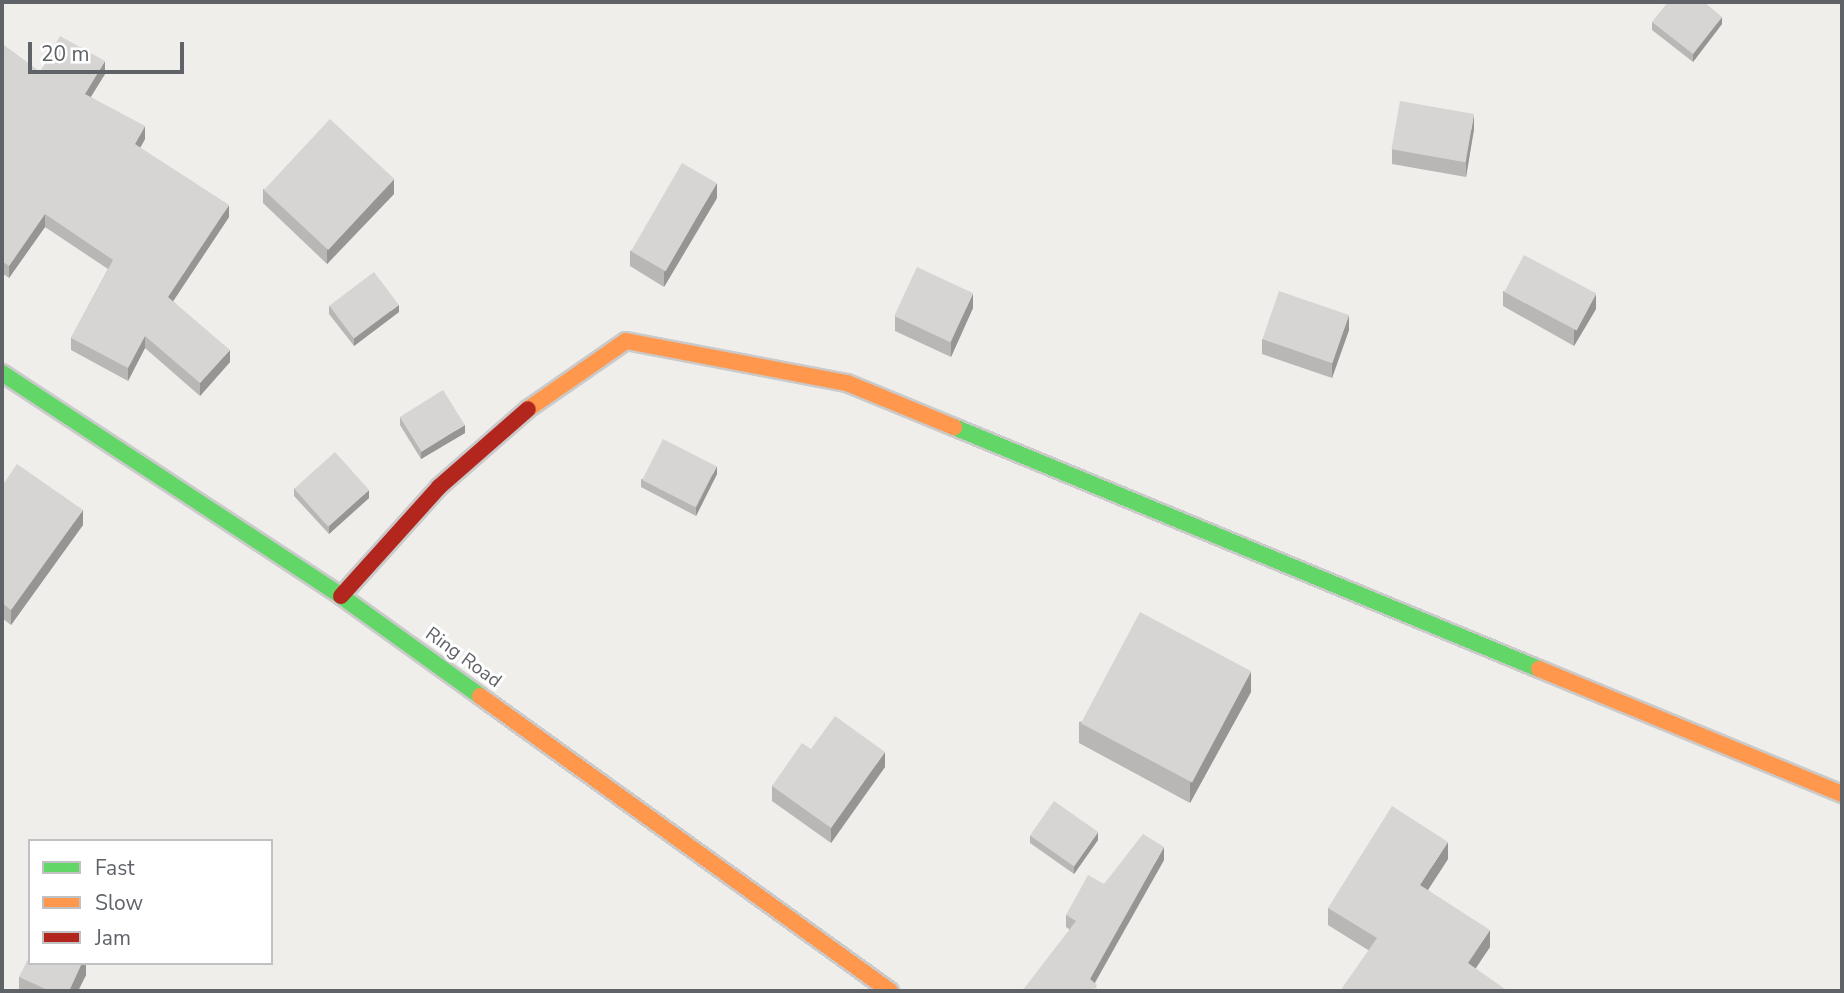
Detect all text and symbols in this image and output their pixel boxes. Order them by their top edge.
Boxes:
scale bar [32,28,187,72]
text: 20 m [41,40,90,68]
street label: Ring Road [421,623,505,693]
legend [28,839,273,965]
text: Fast [95,854,135,882]
text: Slow [95,889,143,917]
text: Jam [95,924,131,952]

